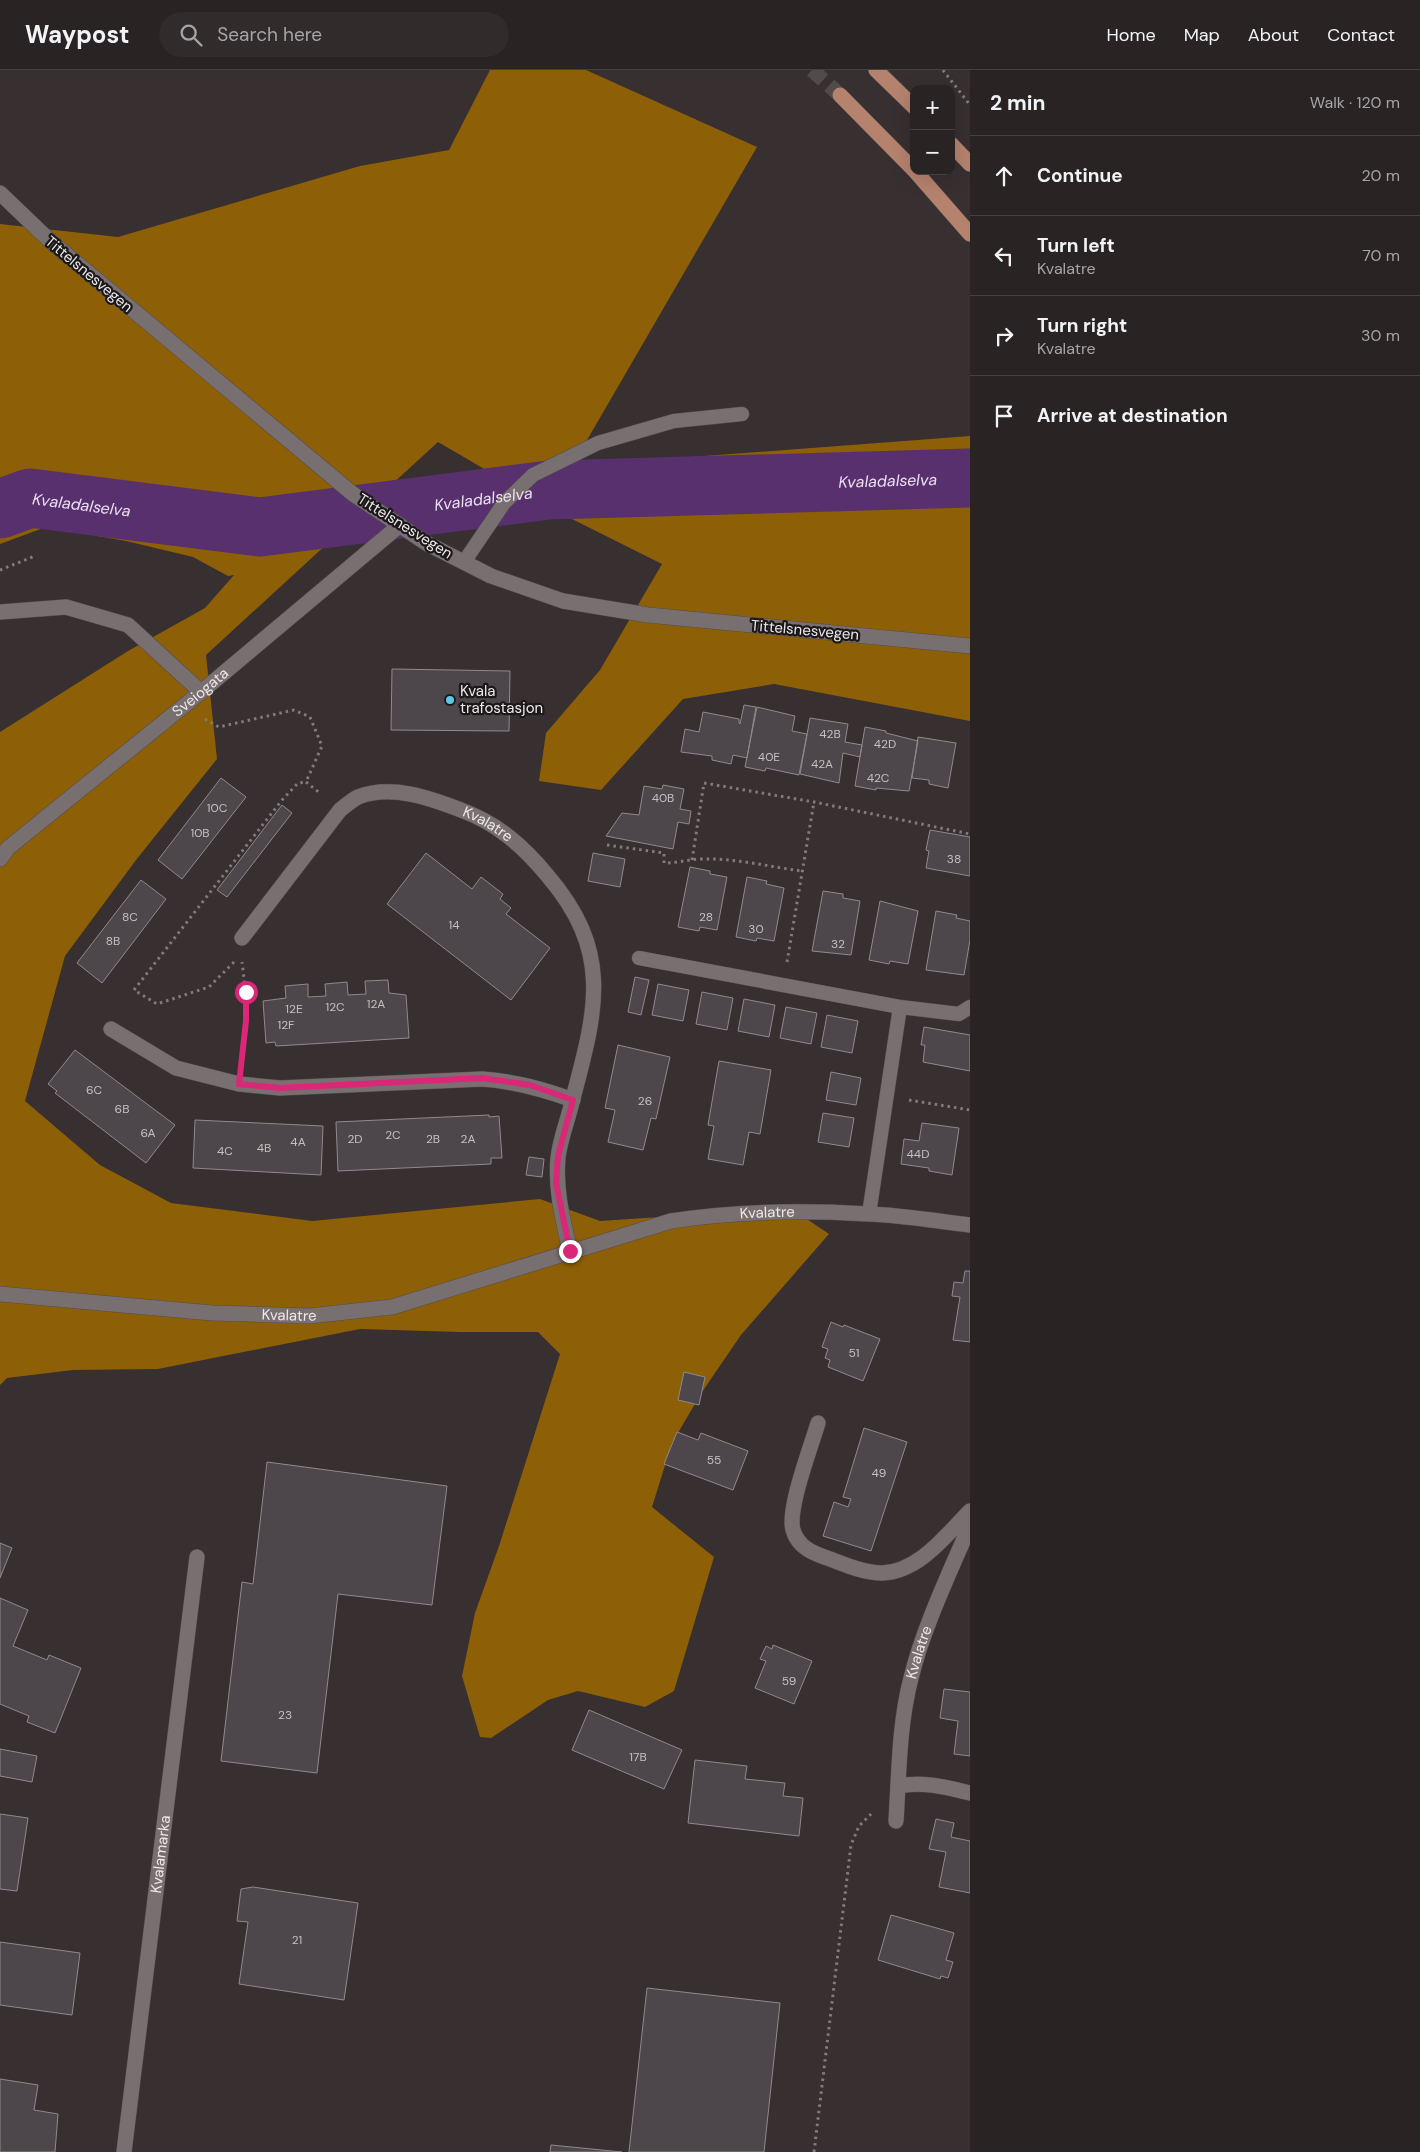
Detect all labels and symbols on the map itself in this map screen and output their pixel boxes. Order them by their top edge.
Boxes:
street label: Tittelsnesvegen [41,231,137,317]
water label: Kvaladalselva [838,468,938,492]
water label: Kvaladalselva [433,482,534,515]
water label: Kvaladalselva [31,488,132,521]
street label: Tittelsnesvegen [354,489,456,563]
street label: Tittelsnesvegen [750,615,860,645]
street label: Sveiogata [168,663,233,721]
place label: Kvala trafostasjon [460,681,543,718]
marker: Kvala trafostasjon [444,694,456,706]
house number: 42B [819,726,841,742]
house number: 42D [874,736,896,752]
house number: 40E [758,749,780,765]
house number: 42A [811,756,833,772]
house number: 42C [867,770,890,786]
house number: 40B [652,790,674,806]
house number: 10C [207,800,228,816]
street label: Kvalatre [460,802,517,846]
house number: 10B [190,825,210,841]
house number: 38 [947,851,961,867]
house number: 8C [122,909,138,925]
house number: 28 [699,909,713,925]
house number: 14 [448,917,460,933]
house number: 30 [748,921,764,937]
house number: 8B [106,933,120,949]
house number: 32 [831,936,845,952]
route start [235,981,258,1004]
house number: 12A [367,996,385,1012]
house number: 12C [325,999,345,1015]
house number: 12E [285,1001,303,1017]
house number: 12F [277,1017,295,1033]
house number: 6C [86,1082,102,1098]
house number: 26 [638,1093,652,1109]
house number: 6B [115,1101,129,1117]
house number: 6A [140,1125,156,1141]
house number: 2C [385,1127,401,1143]
house number: 2D [347,1131,363,1147]
house number: 2B [426,1131,440,1147]
house number: 2A [461,1131,475,1147]
house number: 4A [290,1134,306,1150]
house number: 4B [257,1140,271,1156]
house number: 4C [217,1143,233,1159]
house number: 44D [907,1146,929,1162]
street label: Kvalatre [739,1202,795,1224]
route end [559,1240,582,1263]
street label: Kvalatre [261,1305,318,1326]
house number: 51 [848,1345,860,1361]
house number: 55 [707,1452,721,1468]
house number: 49 [872,1465,886,1481]
street label: Kvalatre [901,1623,937,1681]
house number: 59 [782,1673,796,1689]
house number: 23 [278,1707,292,1723]
house number: 17B [629,1749,647,1765]
street label: Kvalamarka [146,1814,175,1894]
house number: 21 [292,1932,302,1948]

